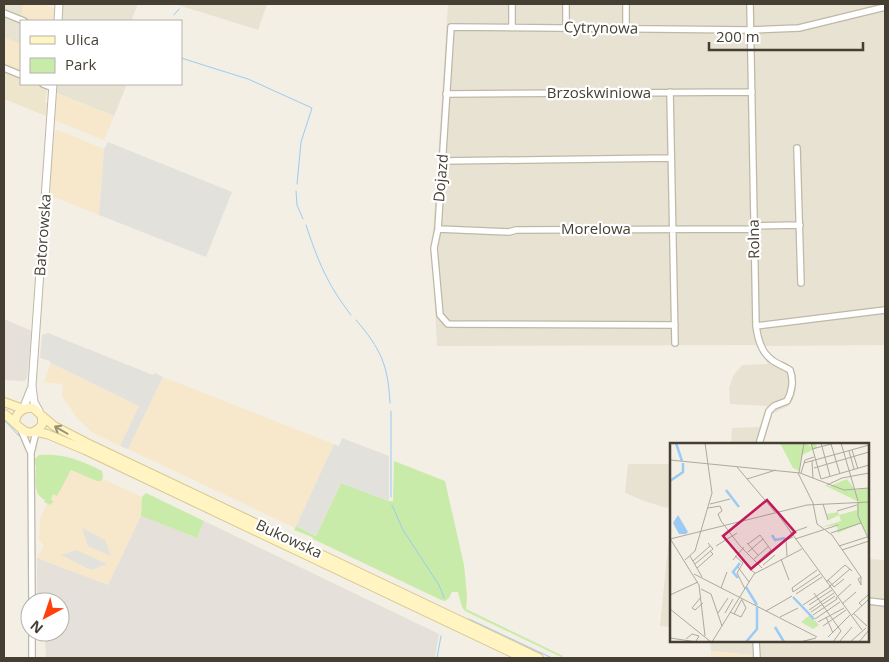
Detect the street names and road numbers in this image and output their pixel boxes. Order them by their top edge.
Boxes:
street label: Cytrynowa [564,16,638,38]
street label: Brzoskwiniowa [547,82,651,102]
street label: Dojazd [428,153,452,203]
street label: Batorowska [29,193,55,277]
street label: Morelowa [561,218,631,238]
street label: Rolna [743,219,763,259]
street label: Bukowska [253,514,326,562]

